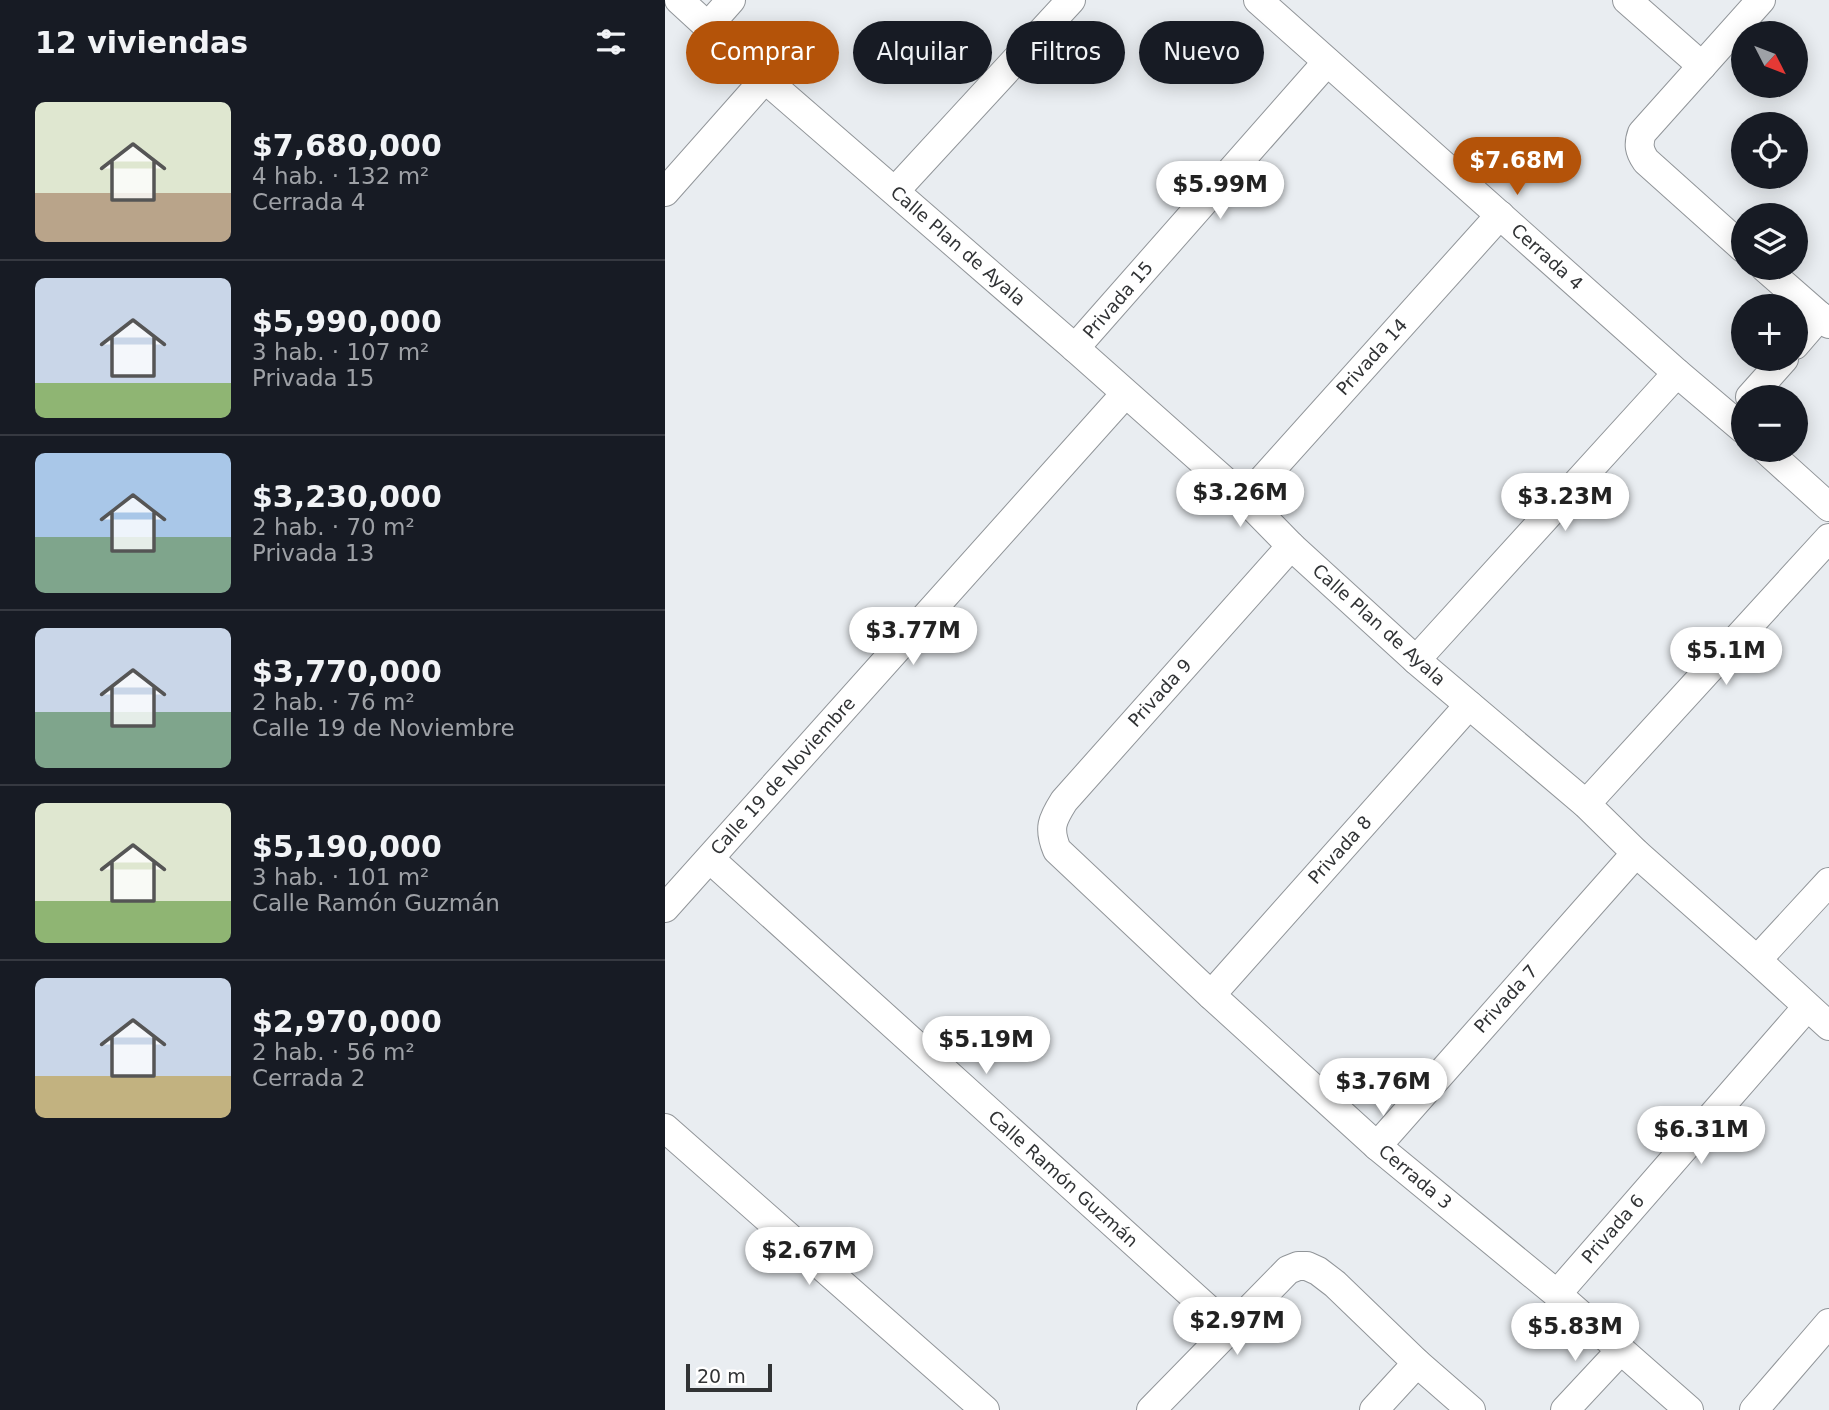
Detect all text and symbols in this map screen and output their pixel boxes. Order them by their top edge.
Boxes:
chip: Comprar [686,21,839,84]
chip: Alquilar [853,21,992,84]
chip: Filtros [1006,21,1125,84]
chip: Nuevo [1139,21,1264,84]
north arrow [1731,21,1808,98]
map controls [1731,21,1808,462]
icon: filters [592,23,630,61]
text: 12 viviendas [35,25,248,60]
button: locate [1731,112,1808,189]
text: $7,680,000 [252,128,442,163]
icon: home [91,130,175,214]
pin: $7.68M [1460,138,1574,197]
text: $7.68M [1469,147,1565,173]
pin: $5.99M [1163,162,1277,221]
text: 4 hab. · 132 m² [252,163,429,189]
text: $5.99M [1172,171,1268,197]
street label: Calle Plan de Ayala [887,181,1030,310]
text: Cerrada 4 [252,189,365,215]
button: layers [1731,203,1808,280]
street label: Cerrada 4 [1507,219,1587,294]
street label: Privada 15 [1078,257,1157,343]
button: + [1731,294,1808,371]
text: $5,990,000 [252,304,442,339]
icon: home [91,306,175,390]
street label: Privada 14 [1332,314,1411,399]
text: 3 hab. · 107 m² [252,339,429,365]
text: Privada 15 [252,365,374,391]
button: − [1731,385,1808,462]
pin: $3.26M [1183,470,1297,529]
pin: $3.23M [1508,474,1622,533]
text: $3,230,000 [252,479,442,514]
text: $3.26M [1192,479,1288,505]
icon: home [91,481,175,565]
text: $3.23M [1517,483,1613,509]
text: 2 hab. · 70 m² [252,514,415,540]
text: Privada 13 [252,540,374,566]
street label: Calle Plan de Ayala [1309,559,1450,690]
pin: $3.77M [856,608,970,667]
text: $3.77M [865,617,961,643]
pin: $5.1M [1677,628,1775,687]
text: $5.1M [1686,637,1766,663]
text: $3,770,000 [252,654,442,689]
street label: Privada 9 [1124,654,1196,731]
icon: home [91,656,175,740]
text: 2 hab. · 76 m² [252,689,415,715]
street label: Calle 19 de Noviembre [706,692,859,859]
text: Calle 19 de Noviembre [252,715,515,741]
street label: Privada 8 [1304,811,1376,888]
text: $5,190,000 [252,829,442,864]
icon: home [91,831,175,915]
text: 3 hab. · 101 m² [252,864,429,890]
text: Calle Ramón Guzmán [252,890,500,916]
street label: Privada 7 [1470,960,1542,1037]
text: $2,970,000 [252,1004,442,1039]
icon: home [91,1006,175,1090]
pin: $5.19M [929,1016,1043,1076]
text: $5.19M [938,1026,1034,1052]
text: 2 hab. · 56 m² [252,1039,415,1065]
pin: $3.76M [1326,1058,1440,1118]
text: Cerrada 2 [252,1065,365,1091]
text: $3.76M [1335,1068,1431,1094]
street label: Calle Ramón Guzmán [984,1106,1142,1251]
pin: $6.31M [1644,1106,1758,1166]
text: $6.31M [1653,1116,1749,1142]
street label: Cerrada 3 [1375,1140,1456,1213]
street label: Privada 6 [1577,1190,1648,1267]
pin: $2.67M [752,1228,866,1287]
text: $2.67M [761,1237,857,1263]
pin: $2.97M [1180,1298,1294,1357]
pin: $5.83M [1518,1304,1632,1363]
text: $2.97M [1189,1307,1285,1333]
text: $5.83M [1527,1313,1623,1339]
scale bar [686,1361,772,1393]
text: 20 m [697,1365,746,1387]

